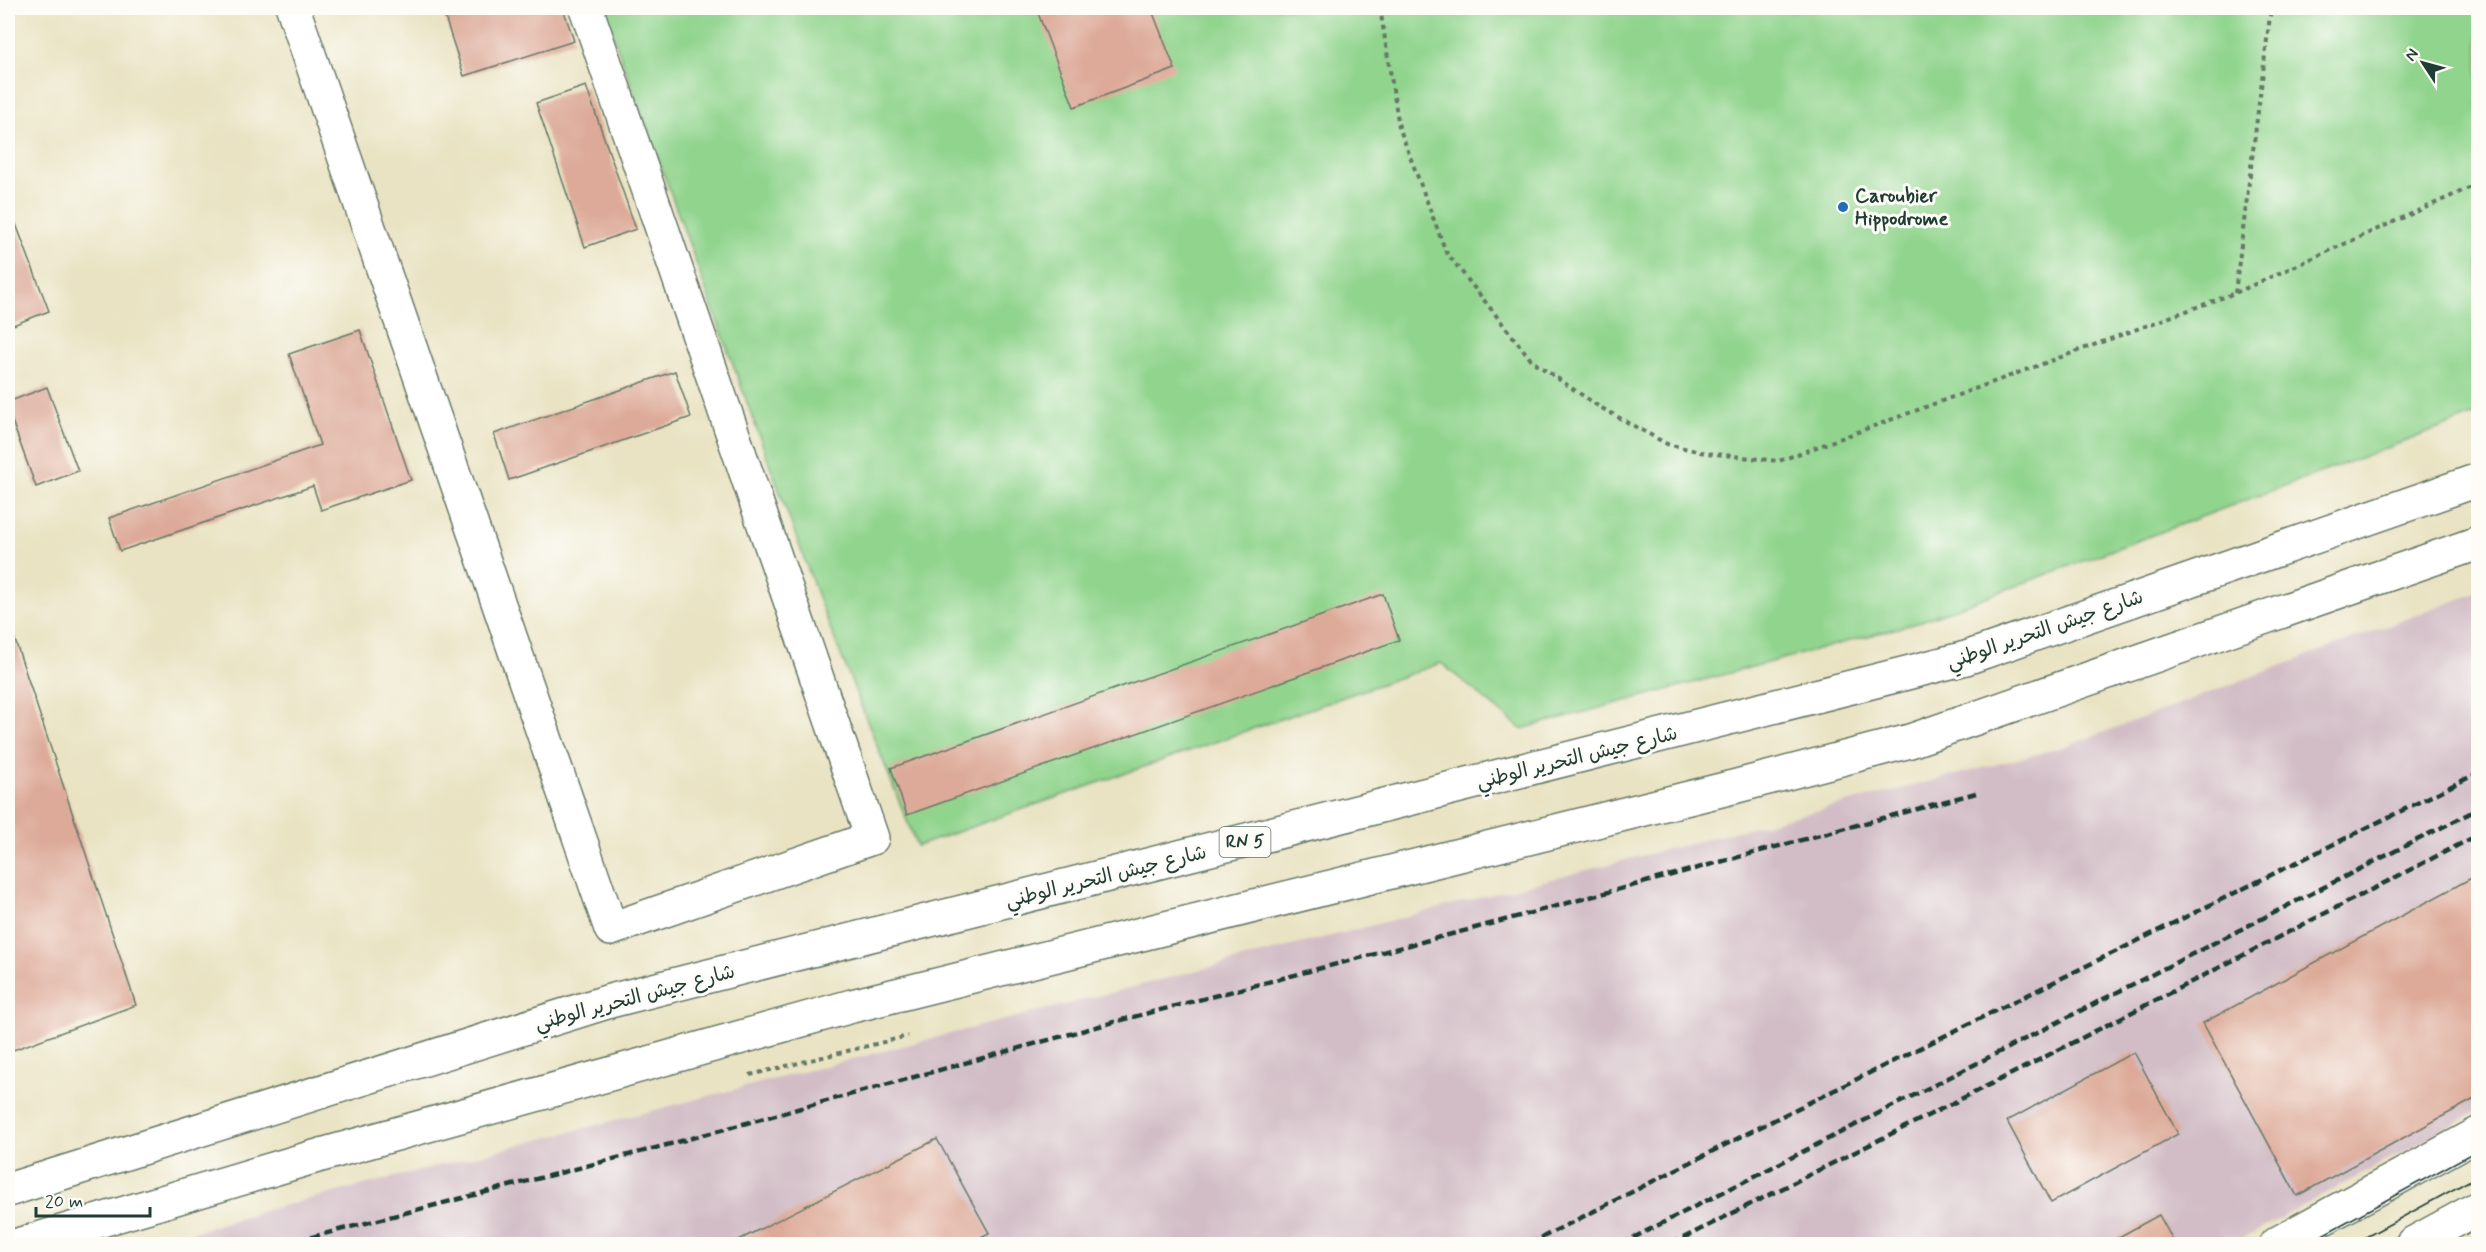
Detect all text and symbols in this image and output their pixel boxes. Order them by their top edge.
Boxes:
north arrow [2393,33,2453,93]
text: N [2400,45,2424,66]
place label: Caroubier Hippodrome [1855,183,1948,233]
marker: Caroubier Hippodrome [1836,200,1850,214]
street label: شارع جيش التحرير الوطني [1943,584,2148,679]
street label: شارع جيش التحرير الوطني [1474,720,1681,799]
road number: RN 5 [1220,827,1270,857]
street label: شارع جيش التحرير الوطني [1003,839,1210,918]
street label: شارع جيش التحرير الوطني [532,958,739,1041]
scale bar [36,1180,150,1218]
text: 20 m [45,1190,83,1214]

